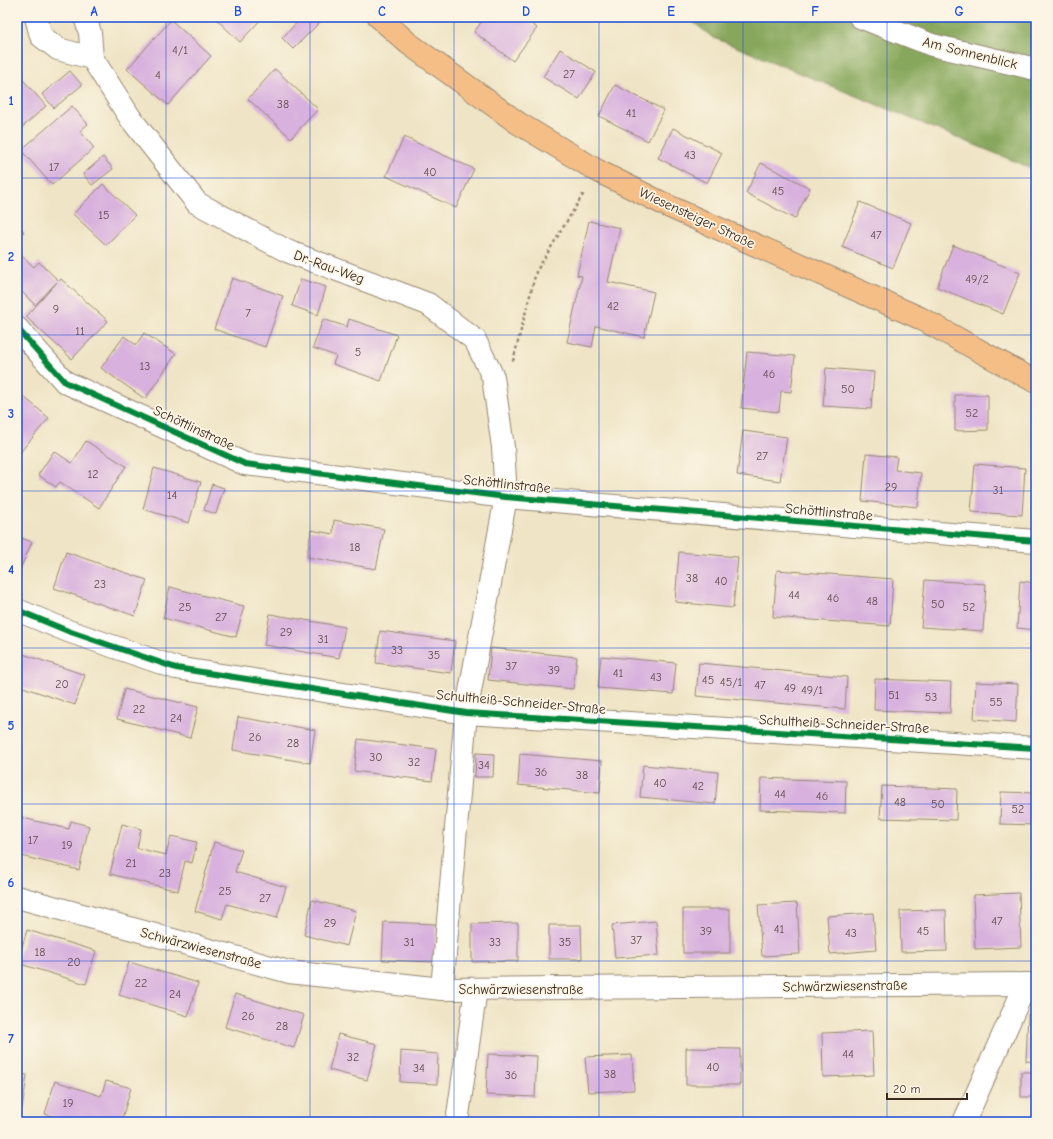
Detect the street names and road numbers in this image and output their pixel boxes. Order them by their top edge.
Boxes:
street label: Am Sonnenblick [921,33,1019,73]
street label: Wiesensteiger Straße [636,184,758,252]
street label: Dr.-Rau-Weg [291,246,367,288]
street label: Schöttlinstraße [151,402,237,454]
street label: Schöttlinstraße [462,471,552,497]
street label: Schöttlinstraße [784,500,874,524]
street label: Schultheiß-Schneider-Straße [435,686,607,718]
street label: Schultheiß-Schneider-Straße [758,711,930,737]
street label: Schwärzwiesenstraße [139,924,263,972]
street label: Schwärzwiesenstraße [782,976,908,996]
street label: Schwärzwiesenstraße [459,981,583,998]

